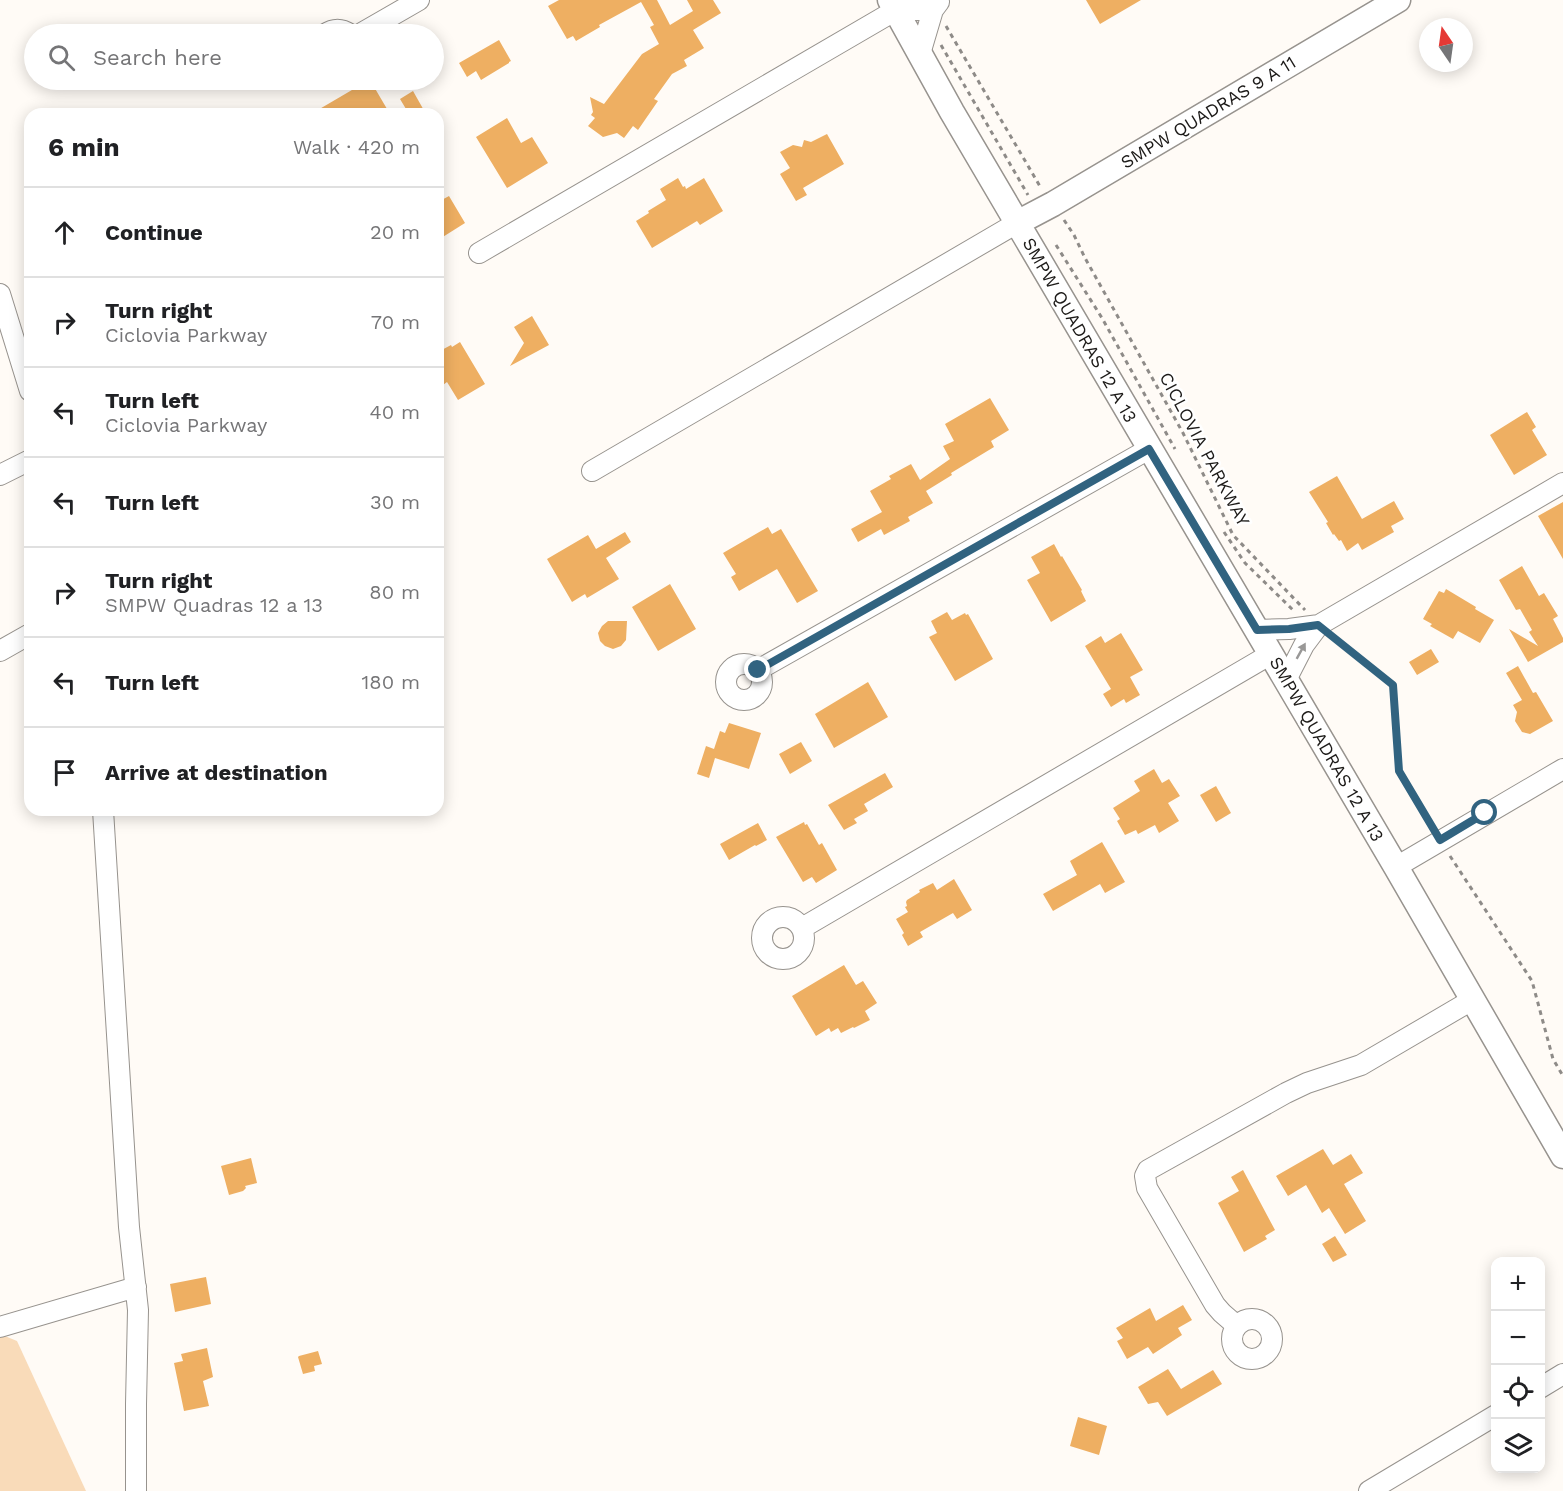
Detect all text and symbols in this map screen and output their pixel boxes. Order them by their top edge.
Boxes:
north arrow [1419,18,1473,72]
search box [24,24,444,90]
icon: search [45,41,78,74]
text: Search here [93,45,222,70]
street label: SMPW QUADRAS 9 A 11 [1117,51,1299,173]
text: 6 min [48,132,120,162]
text: Walk · 420 m [293,135,420,159]
icon: ahead [48,216,81,249]
text: Continue [105,220,203,245]
text: 20 m [370,220,420,244]
street label: SMPW QUADRAS 12 A 13 [1018,234,1142,426]
text: Turn right [105,298,212,323]
icon: right [48,306,81,339]
text: 70 m [371,310,420,334]
text: Ciclovia Parkway [105,323,267,347]
street label: CICLOVIA PARKWAY [1156,368,1255,530]
text: Turn left [105,388,199,413]
icon: left [48,396,81,429]
text: 40 m [369,400,420,424]
text: Ciclovia Parkway [105,413,267,437]
icon: left [48,486,81,519]
text: Turn left [105,490,199,515]
text: 30 m [370,490,420,514]
text: Turn right [105,568,212,593]
icon: right [48,576,81,609]
text: 80 m [369,580,420,604]
text: SMPW Quadras 12 a 13 [105,593,323,617]
one-way arrow [1296,643,1306,660]
street label: SMPW QUADRAS 12 A 13 [1265,653,1389,845]
route end [744,656,770,682]
icon: left [48,666,81,699]
text: Turn left [105,670,199,695]
text: 180 m [362,670,420,694]
icon: arrive [48,756,81,789]
text: Arrive at destination [105,760,328,785]
route start [1471,799,1497,825]
map controls [1491,1257,1545,1473]
button: + [1491,1257,1545,1311]
button: − [1491,1311,1545,1365]
button: locate [1491,1365,1545,1419]
button: layers [1491,1419,1545,1473]

